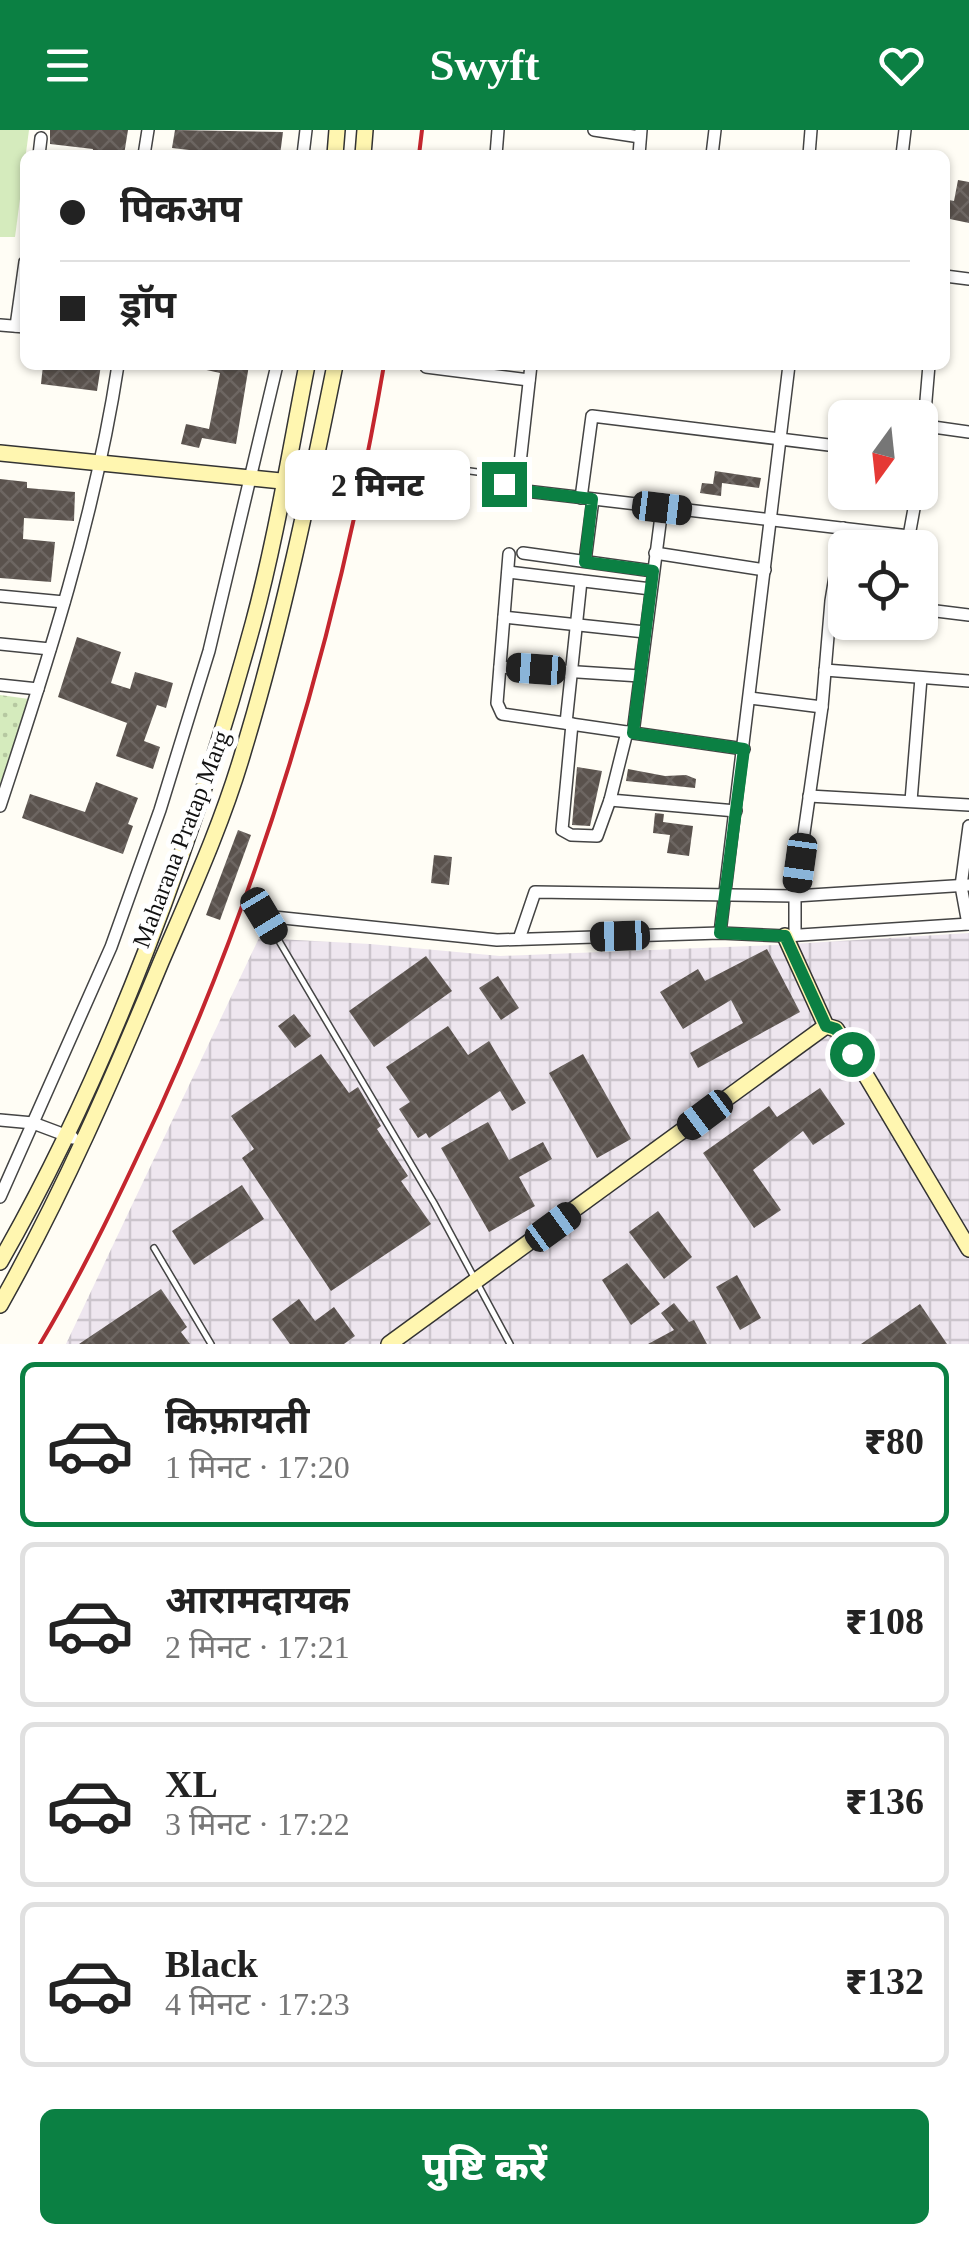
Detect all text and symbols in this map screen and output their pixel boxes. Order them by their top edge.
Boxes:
icon: menu [40,38,95,93]
icon: heart [874,38,929,93]
text: Swyft [430,40,540,90]
text: पिकअप [120,188,242,230]
text: ड्रॉप [120,284,176,326]
north arrow [828,400,938,510]
map controls [828,400,938,640]
callout: 2 मिनट [284,449,469,519]
route end [482,462,527,507]
text: 2 मिनट [331,467,424,503]
car [630,489,694,527]
button: locate [828,530,938,640]
car [505,652,567,686]
street label: Maharana Pratap Marg [127,726,235,951]
car [781,831,819,895]
car [236,883,292,949]
car [589,920,651,952]
route start [830,1032,875,1077]
car [672,1085,738,1145]
car [520,1197,586,1257]
text: किफ़ायती [165,1399,309,1441]
icon: car [45,1400,135,1490]
text: ₹80 [864,1420,924,1462]
text: 1 मिनट · 17:20 [165,1449,350,1485]
text: आरामदायक [165,1579,349,1621]
icon: car [45,1580,135,1670]
text: ₹108 [845,1600,924,1642]
text: 2 मिनट · 17:21 [165,1629,350,1665]
icon: car [45,1760,135,1850]
text: XL [165,1763,218,1805]
text: ₹136 [845,1780,924,1822]
text: 3 मिनट · 17:22 [165,1806,350,1842]
icon: car [45,1940,135,2030]
text: Black [165,1943,258,1985]
text: ₹132 [845,1960,924,2002]
text: 4 मिनट · 17:23 [165,1986,350,2022]
button: पुष्टि करें [40,2109,929,2224]

